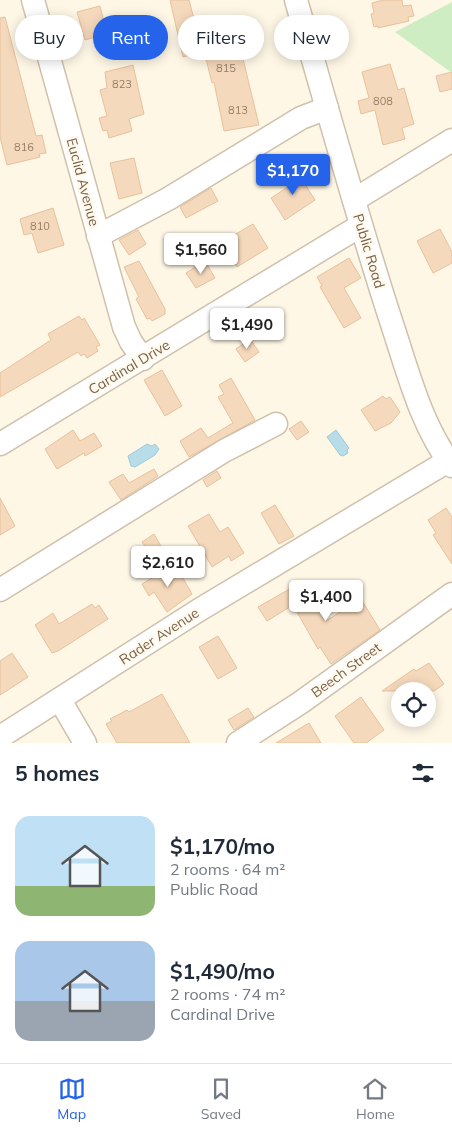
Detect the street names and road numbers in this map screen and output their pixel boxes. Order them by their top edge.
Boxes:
street label: Euclid Avenue [63,136,103,228]
street label: Public Road [349,212,389,290]
street label: Cardinal Drive [85,336,173,398]
street label: Rader Avenue [116,604,202,668]
street label: Beech Street [307,638,385,701]

